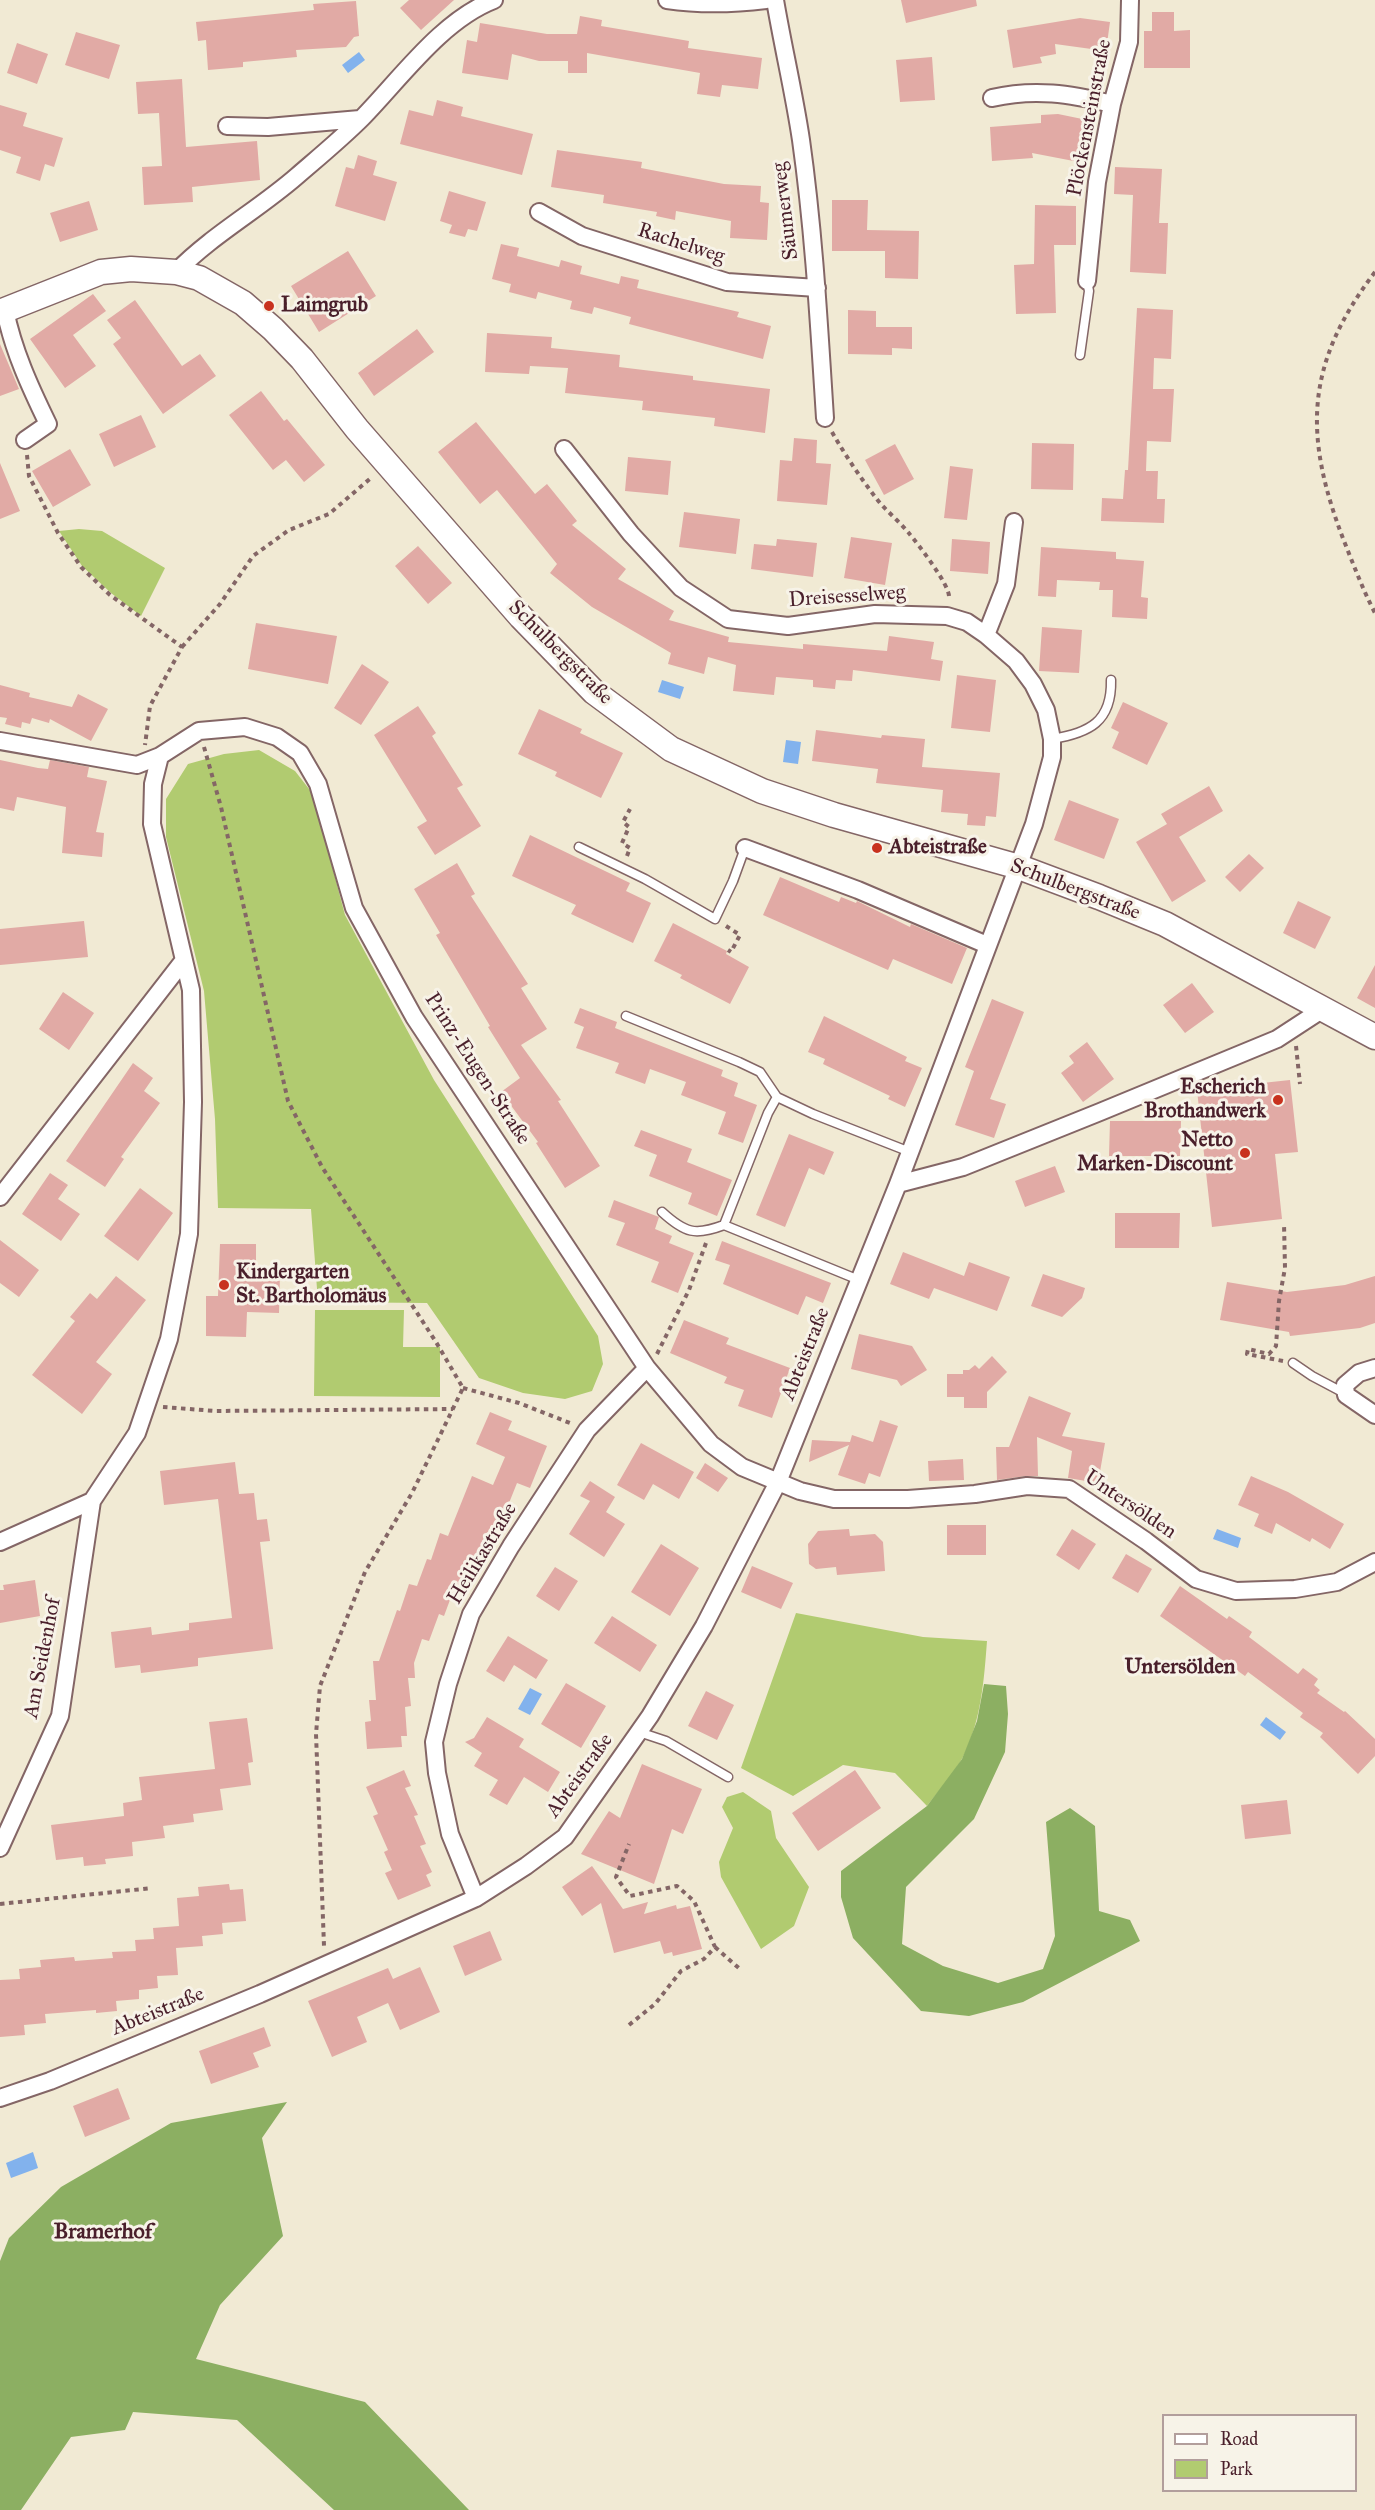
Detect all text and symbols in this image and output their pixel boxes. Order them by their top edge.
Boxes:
street label: Plöckensteinstraße [1062,37,1118,199]
street label: Säumerweg [767,161,805,261]
street label: Rachelweg [634,218,728,270]
place label: Laimgrub [281,293,368,319]
marker: Laimgrub [262,299,276,313]
street label: Dreisesselweg [788,580,906,614]
street label: Schulbergstraße [503,596,617,710]
place label: Abteistraße [889,835,987,861]
marker: Abteistraße [870,841,884,855]
street label: Schulbergstraße [1006,854,1144,926]
street label: Prinz-Eugen-Straße [419,988,535,1150]
place label: Escherich Brothandwerk [1144,1075,1266,1125]
marker: Escherich Brothandwerk [1271,1093,1285,1107]
place label: Netto Marken-Discount [1077,1128,1233,1178]
marker: Netto Marken-Discount [1238,1146,1252,1160]
place label: Kindergarten St. Bartholomäus [236,1260,386,1310]
marker: Kindergarten St. Bartholomäus [217,1278,231,1292]
street label: Abteistraße [776,1304,836,1404]
street label: Untersölden [1079,1465,1181,1545]
street label: Heilikastraße [443,1499,523,1609]
street label: Am Seidenhof [19,1595,67,1721]
district label: Untersölden [1124,1655,1236,1681]
street label: Abteistraße [541,1729,619,1823]
street label: Abteistraße [108,1982,208,2042]
district label: Bramerhof [54,2220,152,2246]
legend [1162,2414,1357,2492]
text: Road [1220,2428,1258,2450]
text: Park [1220,2458,1253,2480]

